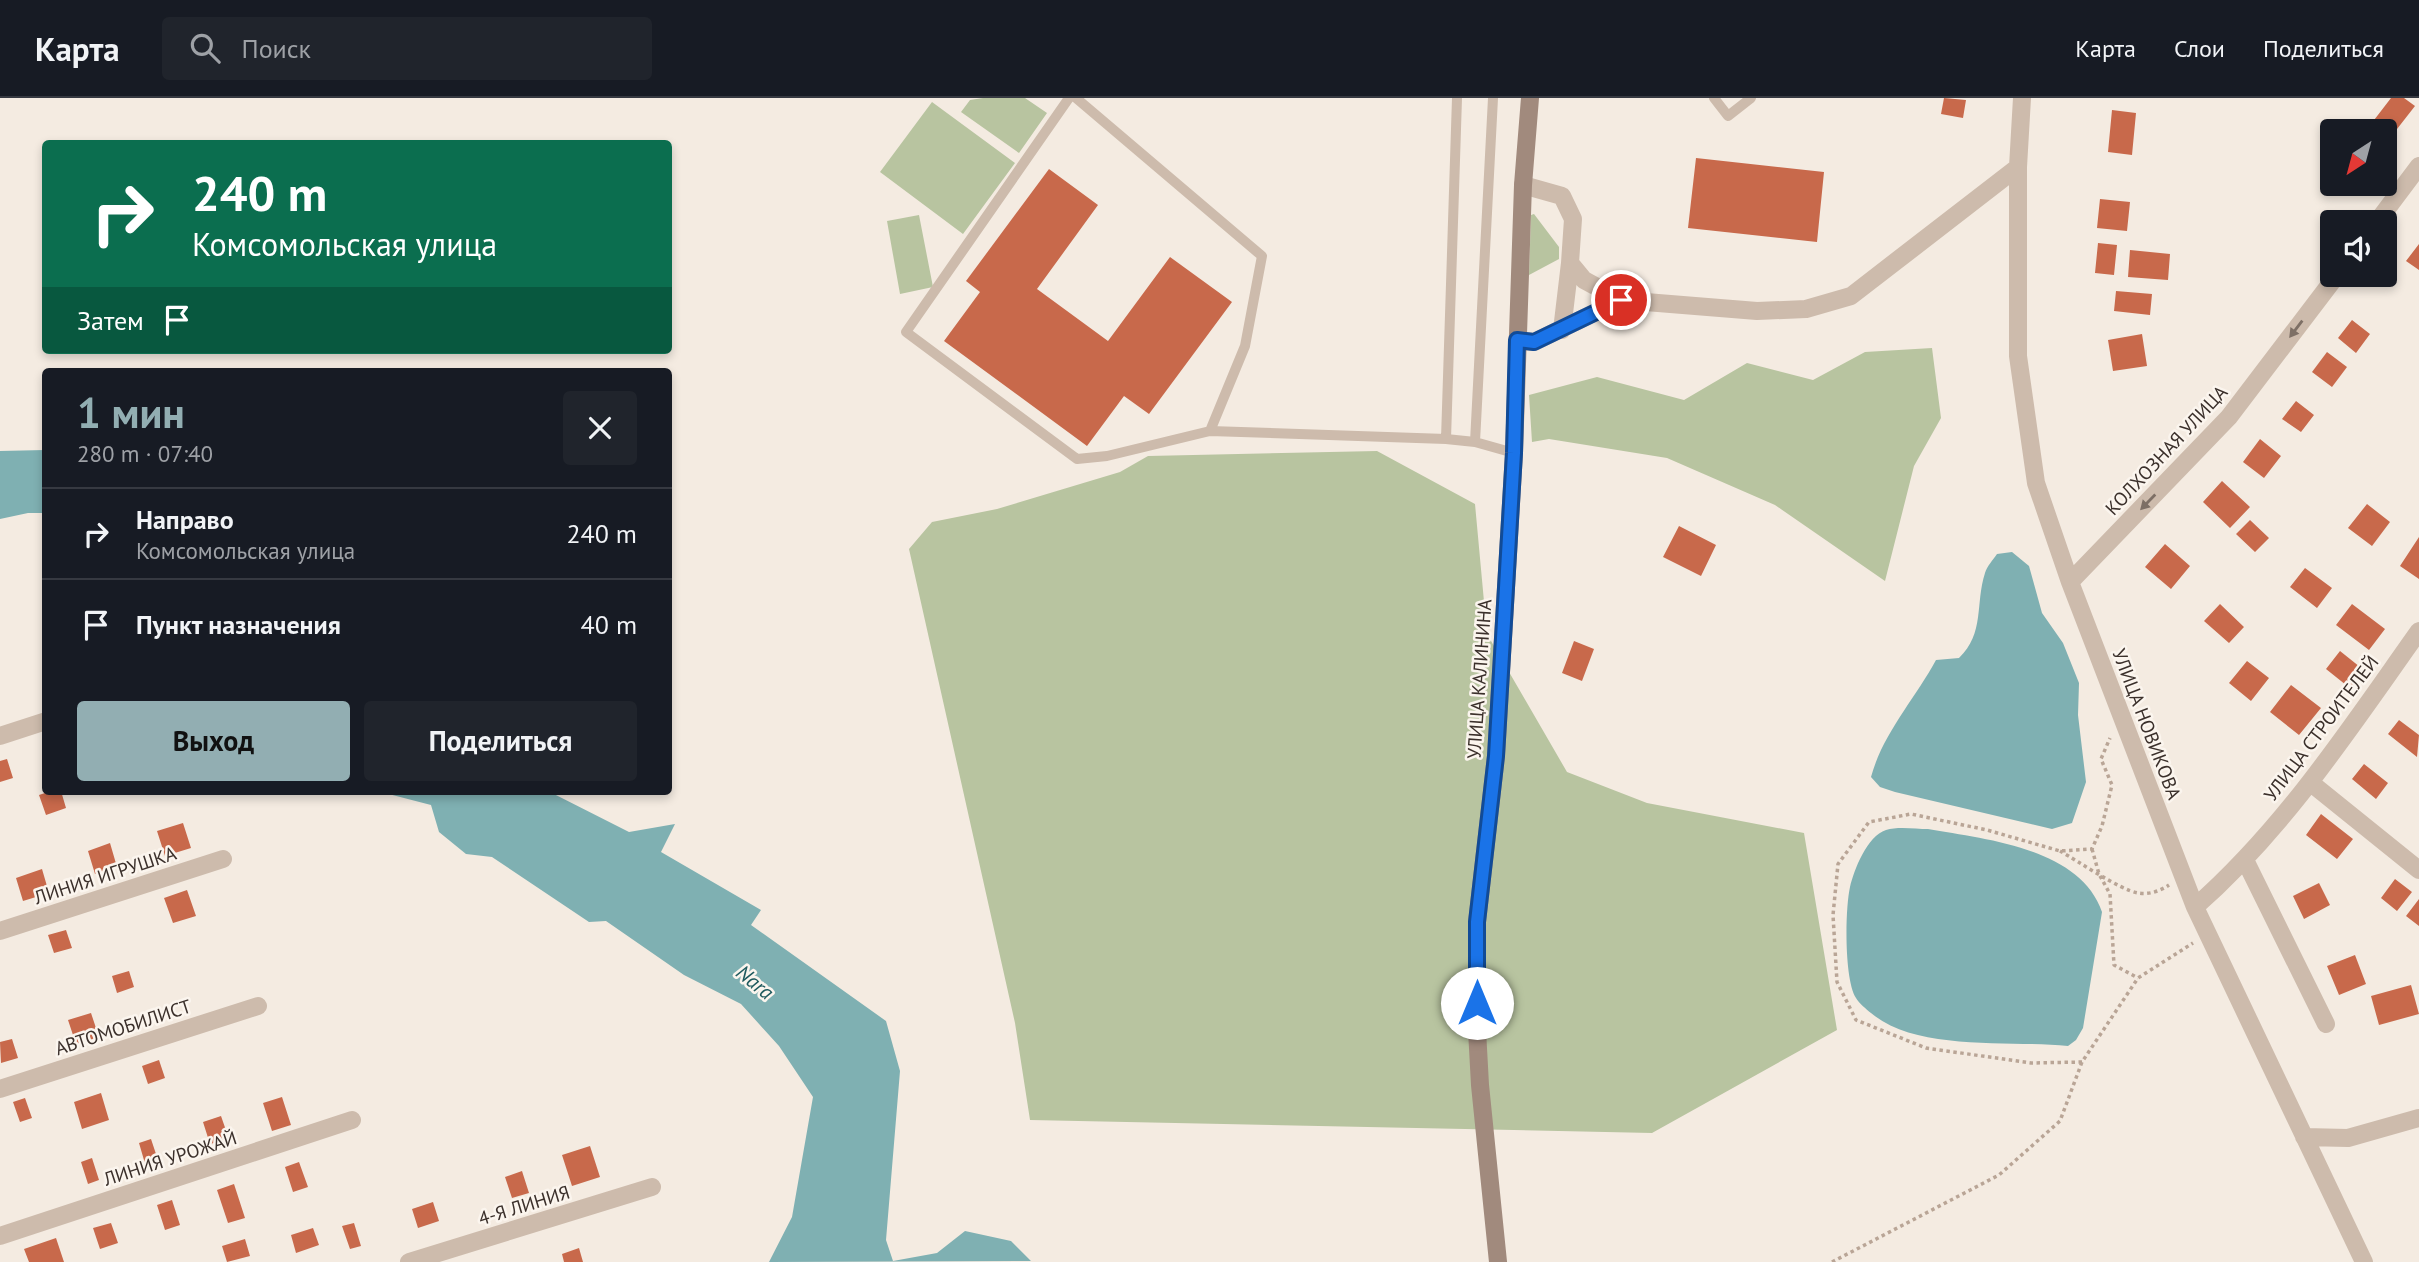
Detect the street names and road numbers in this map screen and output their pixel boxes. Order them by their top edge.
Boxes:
street label: КОЛХОЗНАЯ УЛИЦА [2100,380,2232,520]
street label: УЛИЦА КАЛИНИНА [1461,598,1497,760]
street label: УЛИЦА НОВИКОВА [2107,645,2187,803]
street label: УЛИЦА СТРОИТЕЛЕЙ [2258,650,2384,806]
street label: ЛИНИЯ ИГРУШКА [30,841,179,910]
street label: АВТОМОБИЛИСТ [52,994,195,1060]
street label: ЛИНИЯ УРОЖАЙ [99,1125,240,1191]
street label: 4-Я ЛИНИЯ [475,1180,573,1230]

